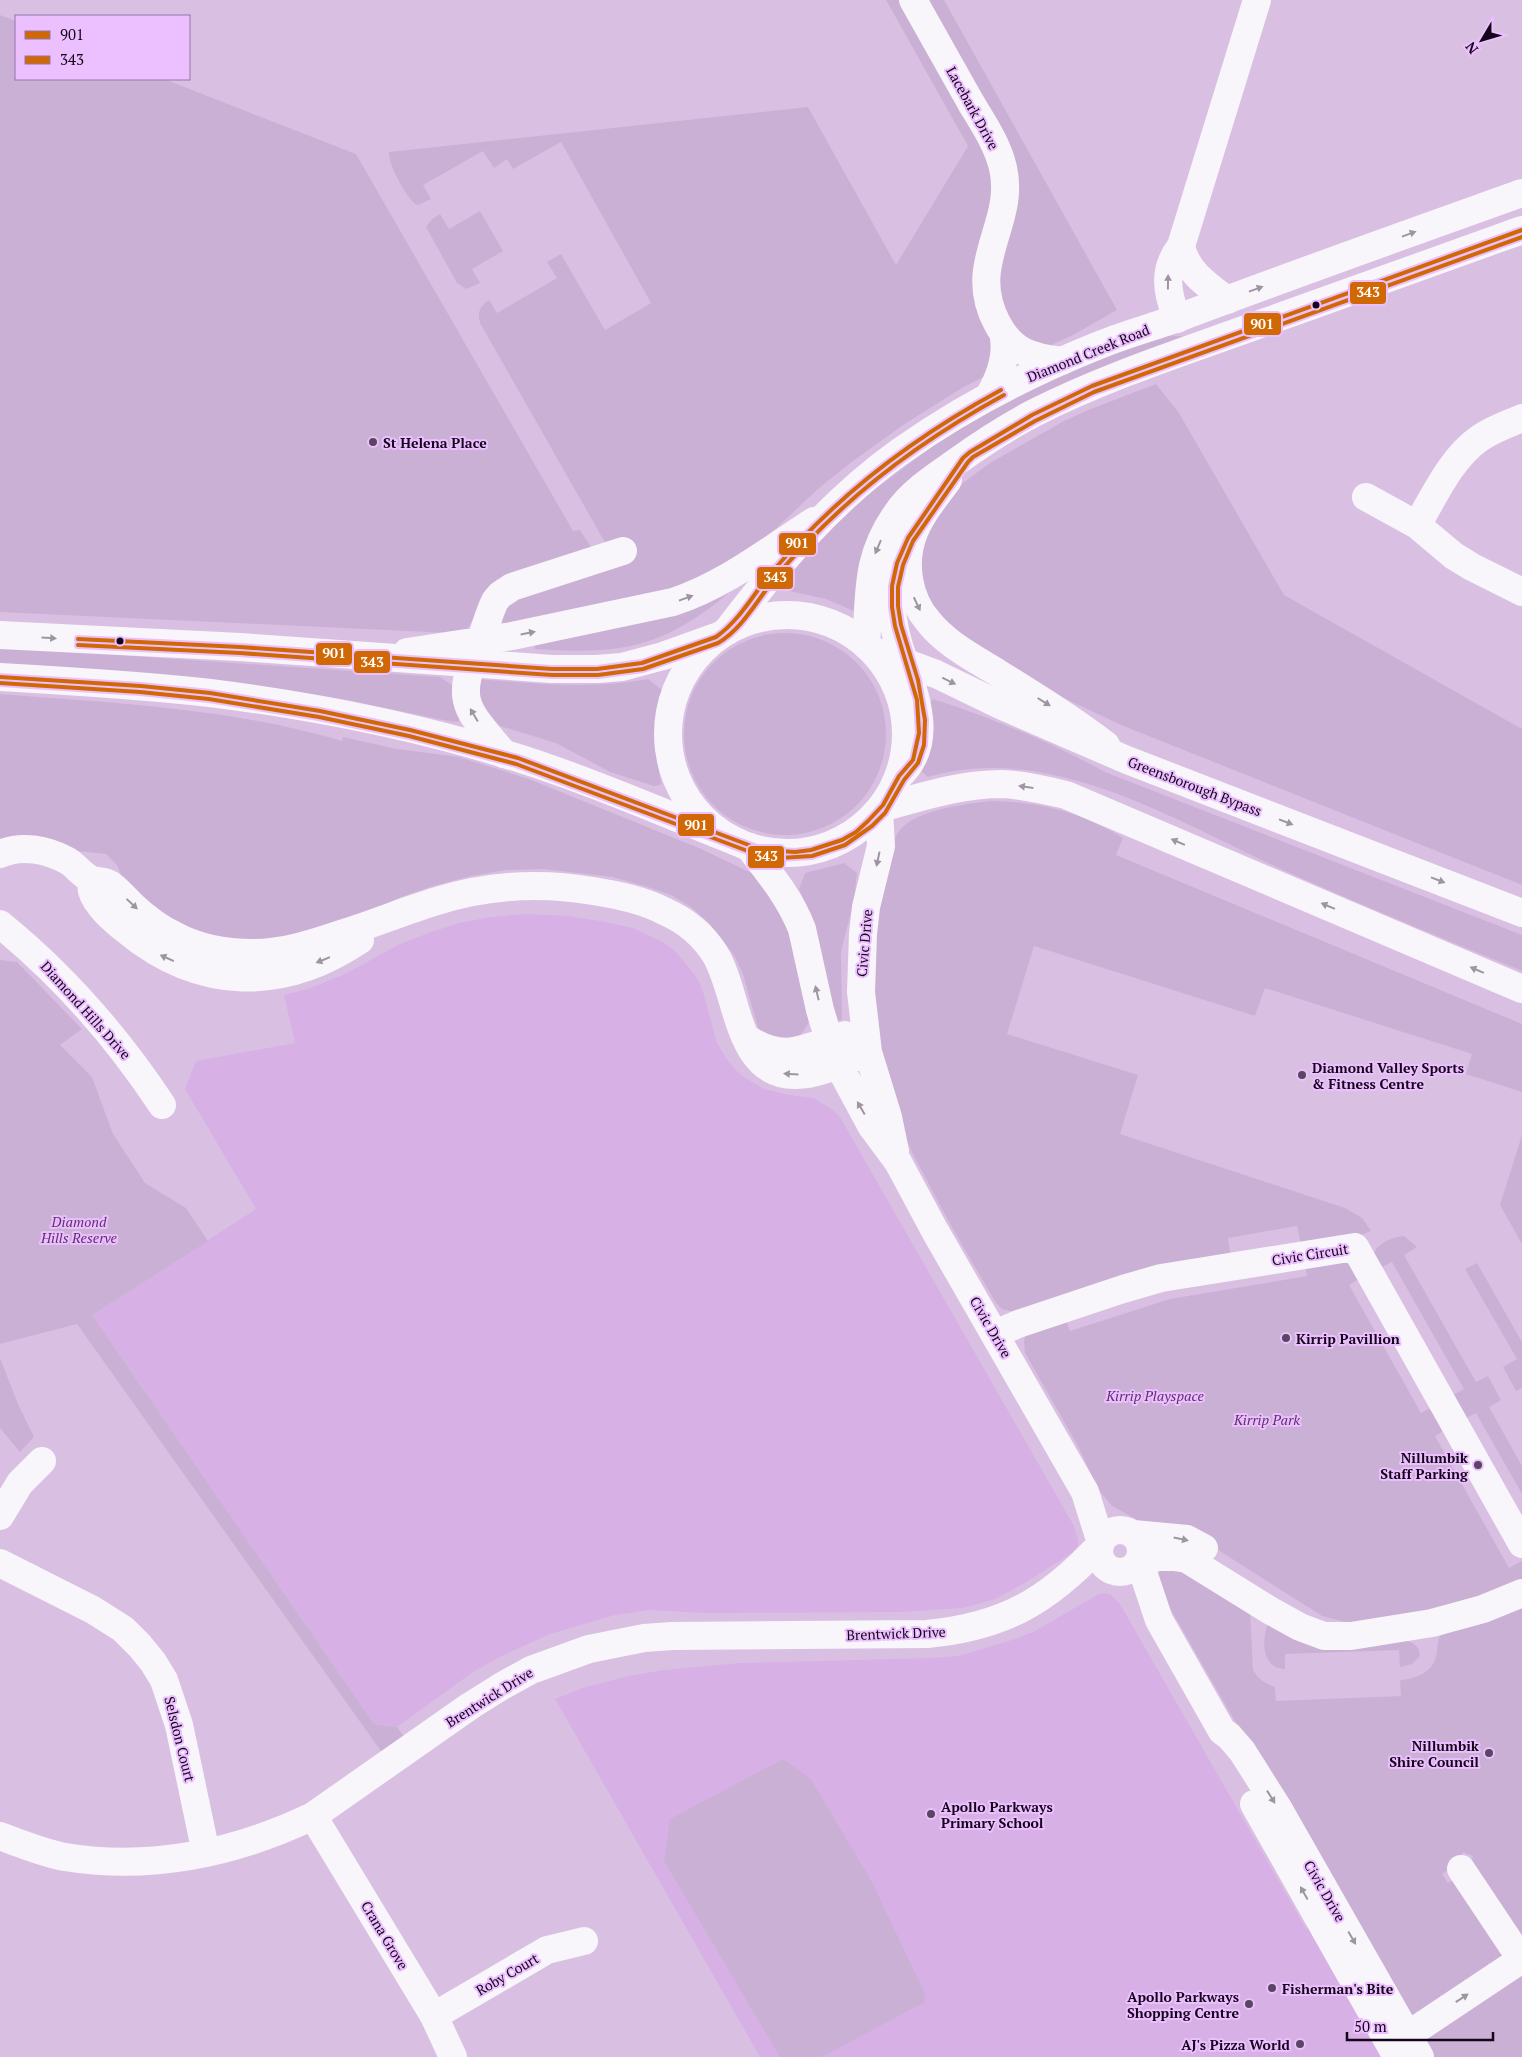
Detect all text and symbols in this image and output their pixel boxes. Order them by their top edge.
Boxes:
legend [15,15,190,80]
north arrow [1457,15,1507,65]
text: 901 [60,24,84,44]
text: N [1460,38,1482,58]
text: 343 [60,49,84,69]
street label: Lacebark Drive [942,63,1004,153]
one-way arrow [1401,230,1416,237]
one-way arrow [1164,273,1172,289]
line badge: 343 [1349,281,1387,305]
text: 343 [1356,282,1380,301]
one-way arrow [1249,285,1264,293]
unlabelled marker [1311,300,1321,310]
line badge: 901 [1243,312,1282,336]
text: 901 [1250,314,1274,333]
street label: Diamond Creek Road [1024,320,1152,386]
place label: St Helena Place [383,433,487,452]
marker: St Helena Place [367,436,379,448]
line badge: 901 [778,532,817,556]
text: 901 [785,533,809,552]
one-way arrow [874,540,882,554]
line badge: 343 [756,566,794,590]
text: 343 [763,567,787,586]
one-way arrow [679,594,694,602]
one-way arrow [914,597,922,611]
one-way arrow [520,629,535,637]
one-way arrow [41,634,57,642]
unlabelled marker [115,636,125,646]
line badge: 901 [315,642,353,666]
text: 901 [322,643,346,662]
line badge: 343 [353,650,391,674]
text: 343 [360,652,384,671]
one-way arrow [942,677,956,685]
one-way arrow [1038,697,1051,707]
one-way arrow [469,709,478,722]
street label: Greensborough Bypass [1125,752,1265,820]
one-way arrow [1018,783,1034,791]
line badge: 901 [677,813,715,837]
text: 901 [684,815,708,834]
one-way arrow [1279,818,1294,826]
one-way arrow [1171,837,1185,845]
line badge: 343 [747,845,785,869]
text: 343 [754,846,778,865]
one-way arrow [874,852,882,867]
one-way arrow [1431,877,1445,885]
one-way arrow [125,898,137,910]
one-way arrow [1321,901,1335,909]
street label: Civic Drive [852,908,876,978]
one-way arrow [159,954,174,963]
one-way arrow [315,956,330,964]
street label: Diamond Hills Drive [37,957,135,1063]
one-way arrow [1470,965,1484,973]
one-way arrow [812,985,820,1001]
place label: Diamond Valley Sports & Fitness Centre [1312,1058,1464,1093]
marker: Diamond Valley Sports & Fitness Centre [1296,1069,1308,1081]
one-way arrow [783,1070,799,1078]
one-way arrow [856,1101,865,1114]
park label: Diamond Hills Reserve [40,1212,118,1247]
street label: Civic Circuit [1270,1238,1350,1269]
street label: Civic Drive [966,1293,1016,1361]
place label: Kirrip Pavillion [1296,1329,1400,1348]
marker: Kirrip Pavillion [1280,1332,1292,1344]
park label: Kirrip Playspace [1105,1386,1204,1405]
park label: Kirrip Park [1233,1410,1300,1429]
place label: Nillumbik Staff Parking [1380,1448,1469,1483]
marker: Nillumbik Staff Parking [1472,1459,1484,1471]
one-way arrow [1174,1535,1189,1543]
street label: Brentwick Drive [846,1622,946,1644]
street label: Brentwick Drive [442,1663,536,1731]
street label: Selsdon Court [160,1694,200,1784]
place label: Nillumbik Shire Council [1389,1736,1480,1771]
marker: Nillumbik Shire Council [1483,1747,1495,1759]
one-way arrow [1266,1791,1276,1804]
place label: Apollo Parkways Primary School [941,1797,1053,1832]
marker: Apollo Parkways Primary School [925,1808,937,1820]
street label: Civic Drive [1300,1857,1350,1925]
one-way arrow [1299,1886,1308,1900]
street label: Crana Grove [357,1897,413,1973]
one-way arrow [1348,1932,1357,1945]
street label: Roby Court [472,1948,542,2000]
place label: Fisherman's Bite [1282,1979,1394,1998]
marker: Fisherman's Bite [1266,1982,1278,1994]
place label: Apollo Parkways Shopping Centre [1127,1987,1239,2022]
one-way arrow [1456,1993,1469,2003]
marker: Apollo Parkways Shopping Centre [1243,1998,1255,2010]
scale bar [1347,2010,1493,2042]
text: 50 m [1354,2016,1387,2036]
place label: AJ's Pizza World [1181,2035,1291,2054]
marker: AJ's Pizza World [1294,2038,1306,2050]

